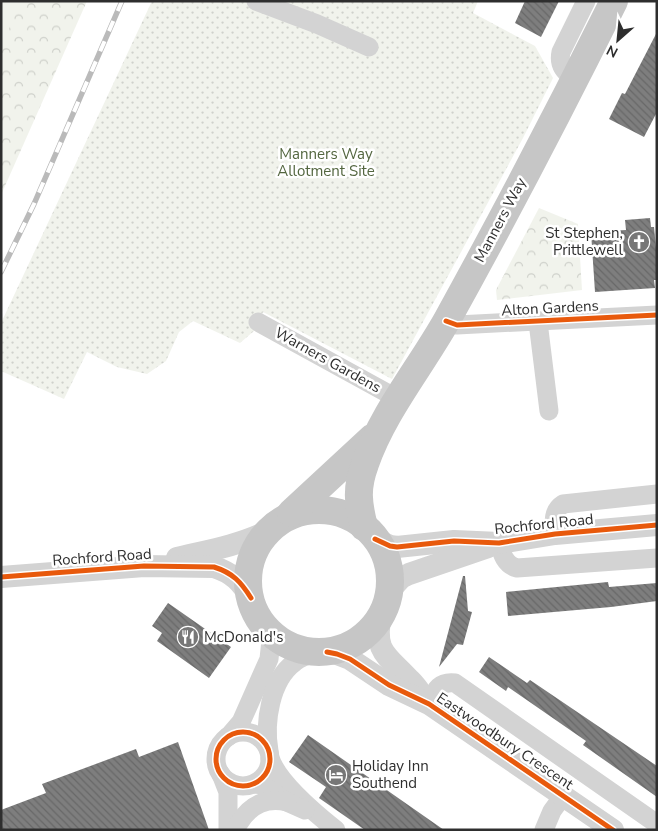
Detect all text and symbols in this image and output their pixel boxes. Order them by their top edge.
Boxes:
north arrow [593,15,643,65]
text: N [603,40,621,62]
park label: Manners Way Allotment Site [277,144,375,181]
street label: Manners Way [469,174,531,266]
place label: St Stephen, Prittlewell [545,223,624,260]
church icon: St Stephen, Prittlewell [627,230,651,254]
street label: Alton Gardens [501,295,599,321]
street label: Warners Gardens [271,323,385,397]
street label: Rochford Road [493,509,595,539]
street label: Rochford Road [52,544,152,570]
restaurant icon: McDonald's [176,625,200,649]
place label: McDonald's [204,627,283,647]
street label: Eastwoodbury Crescent [433,688,578,795]
place label: Holiday Inn Southend [352,756,429,793]
hotel icon: Holiday Inn Southend [324,763,348,787]

